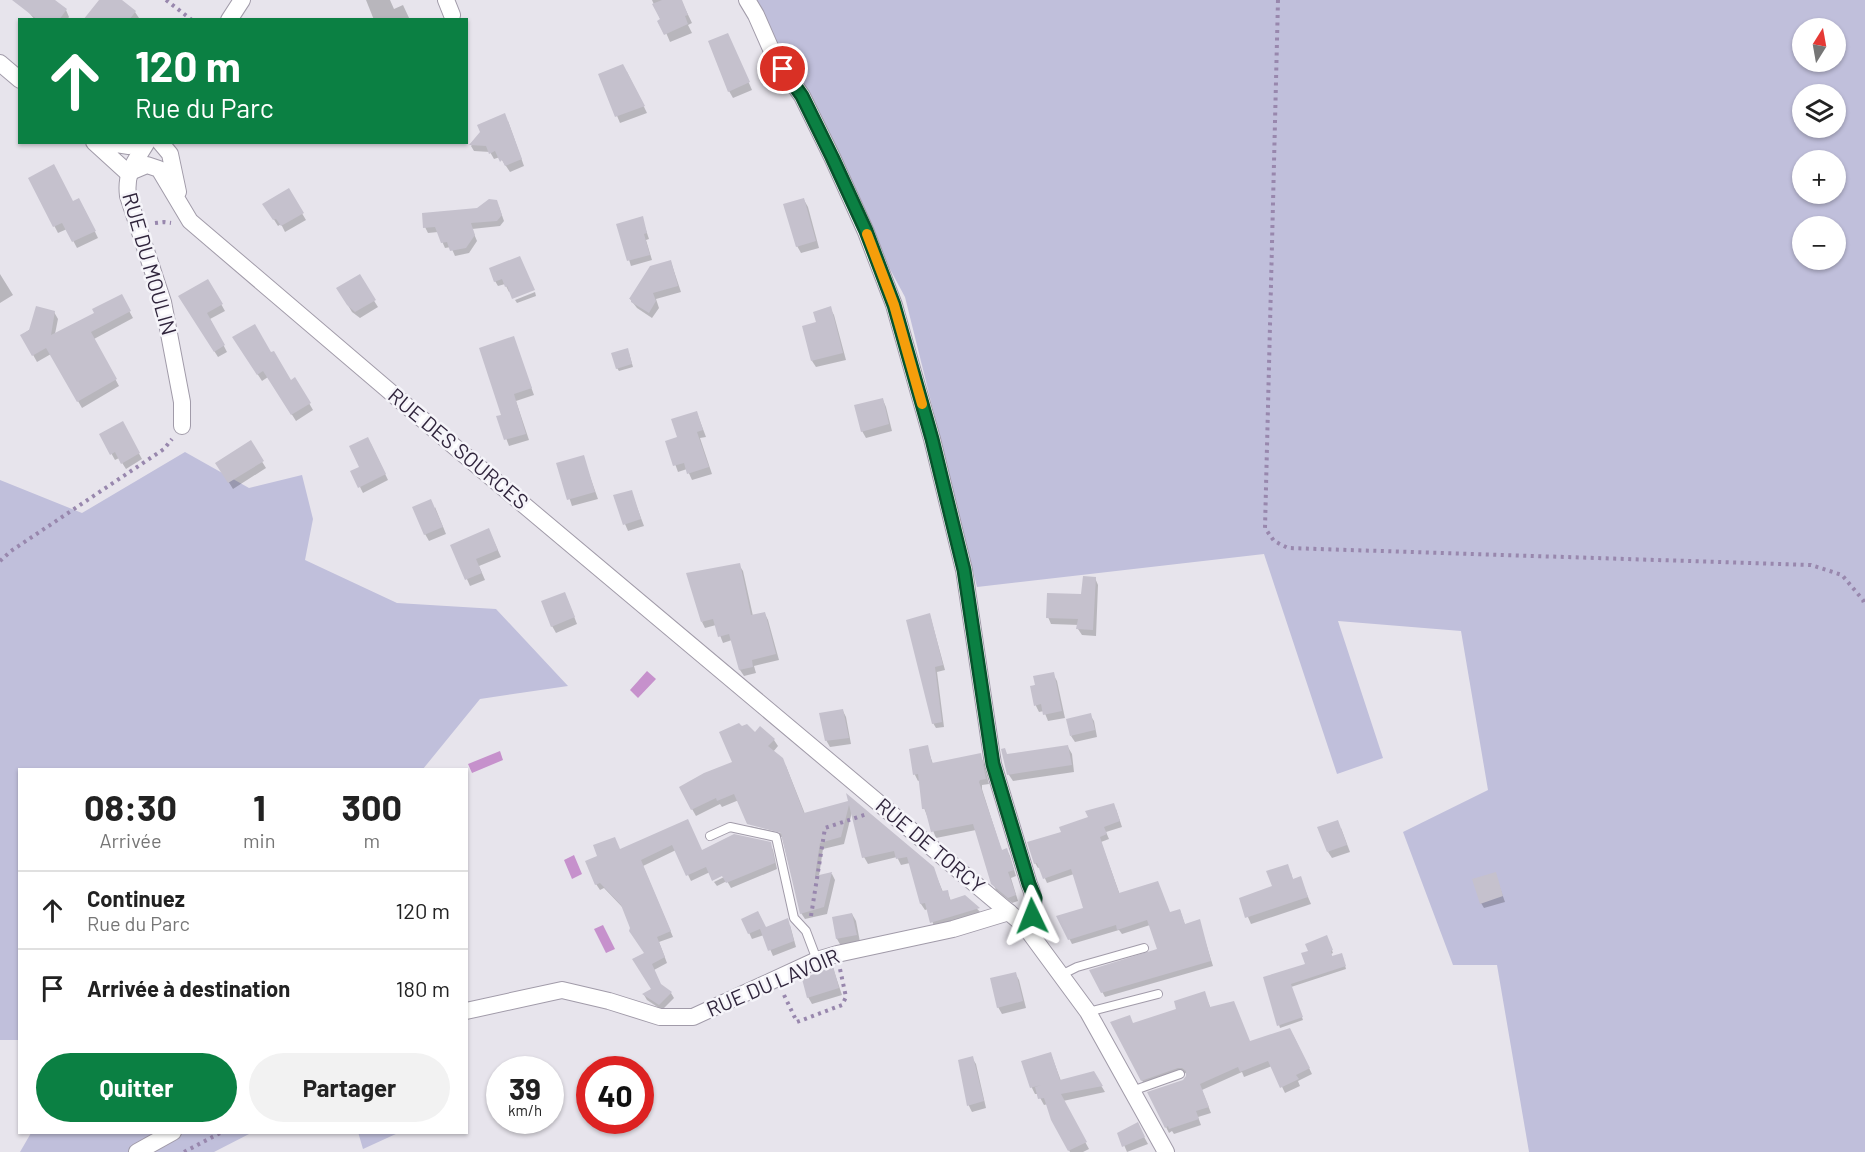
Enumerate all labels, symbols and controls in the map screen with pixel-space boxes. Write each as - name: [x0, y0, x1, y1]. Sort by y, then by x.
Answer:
- north arrow: [1792, 18, 1846, 72]
- map controls: [1792, 18, 1846, 270]
- text: 120 m: [135, 40, 241, 90]
- icon: ahead: [36, 42, 114, 120]
- pin: [757, 43, 808, 94]
- icon: arrive: [766, 52, 799, 85]
- button: layers: [1792, 84, 1846, 138]
- text: Rue du Parc: [135, 91, 274, 123]
- button: +: [1792, 150, 1846, 204]
- street label: RUE DU MOULIN: [118, 189, 183, 338]
- button: −: [1792, 216, 1846, 270]
- street label: RUE DES SOURCES: [384, 382, 534, 514]
- text: 08:30: [84, 785, 177, 828]
- text: 1: [253, 785, 266, 828]
- text: 300: [341, 785, 402, 828]
- street label: RUE DE TORCY: [871, 792, 991, 898]
- text: Arrivée: [99, 828, 162, 852]
- text: min: [243, 828, 275, 852]
- text: m: [363, 828, 380, 852]
- position arrow: [1000, 884, 1064, 948]
- text: Continuez: [87, 885, 185, 911]
- icon: ahead: [36, 894, 69, 927]
- text: 120 m: [395, 897, 450, 923]
- text: Rue du Parc: [87, 911, 190, 935]
- street label: RUE DU LAVOIR: [702, 942, 843, 1021]
- icon: arrive: [36, 972, 69, 1005]
- text: Arrivée à destination: [87, 975, 290, 1001]
- text: 180 m: [396, 975, 450, 1001]
- button: Quitter: [36, 1053, 237, 1122]
- button: Partager: [249, 1053, 450, 1122]
- speed limit sign: 40: [576, 1056, 654, 1134]
- text: 39: [509, 1070, 541, 1106]
- text: km/h: [508, 1101, 542, 1119]

